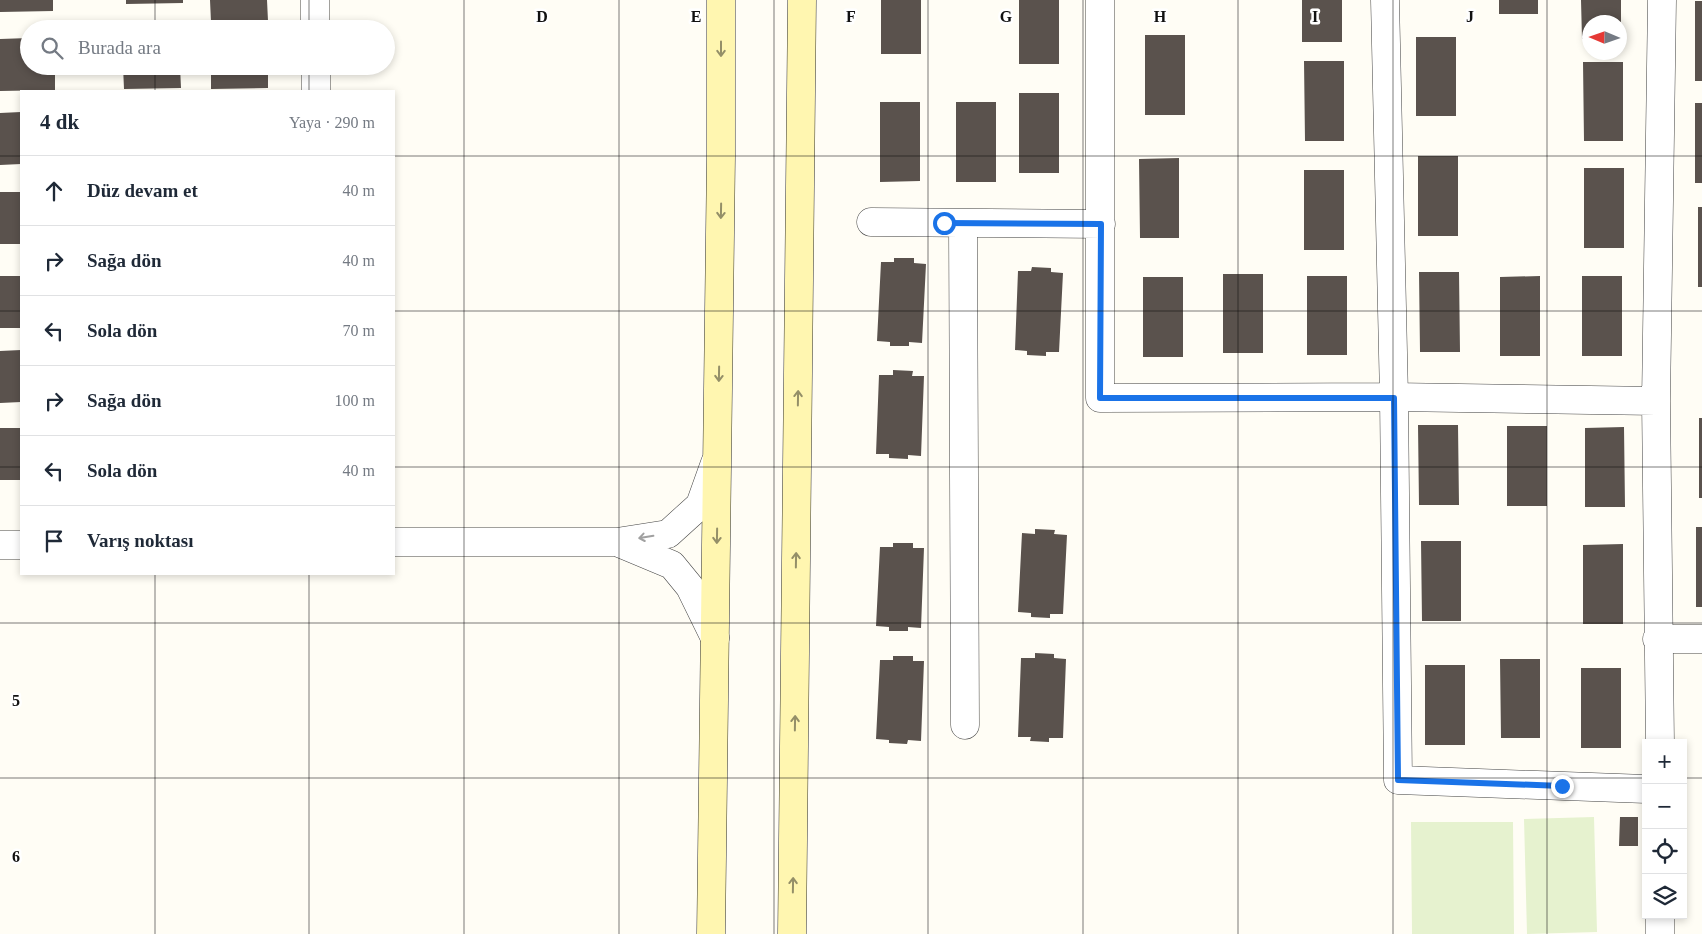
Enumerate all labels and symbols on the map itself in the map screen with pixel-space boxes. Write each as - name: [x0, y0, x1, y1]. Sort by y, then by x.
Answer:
- text: D: [536, 8, 548, 25]
- text: E: [691, 8, 701, 25]
- text: F: [846, 8, 856, 25]
- text: G: [1000, 8, 1013, 25]
- text: H: [1154, 8, 1167, 25]
- text: I: [1312, 8, 1318, 25]
- text: J: [1466, 8, 1474, 25]
- north arrow: [1582, 15, 1627, 60]
- one-way arrow: [716, 40, 726, 56]
- one-way arrow: [716, 202, 726, 219]
- route start: [933, 212, 956, 235]
- one-way arrow: [714, 365, 724, 381]
- one-way arrow: [793, 390, 803, 406]
- one-way arrow: [712, 528, 721, 544]
- one-way arrow: [639, 532, 655, 542]
- one-way arrow: [791, 553, 801, 569]
- text: 5: [12, 692, 20, 709]
- one-way arrow: [790, 715, 799, 731]
- route end: [1551, 775, 1574, 798]
- text: 6: [12, 848, 20, 865]
- one-way arrow: [788, 878, 798, 894]

